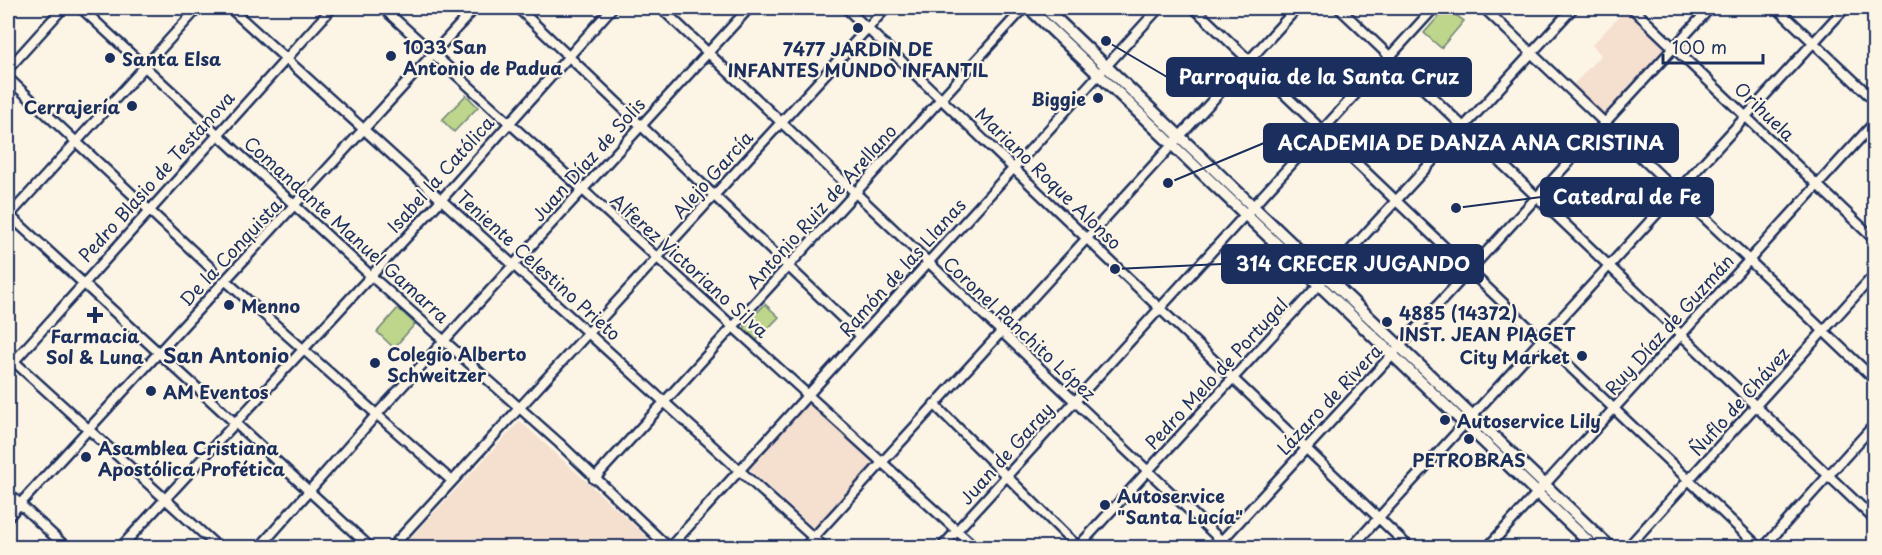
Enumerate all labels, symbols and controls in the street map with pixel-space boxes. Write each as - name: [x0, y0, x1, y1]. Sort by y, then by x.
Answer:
- marker: 7477 JARDIN DE INFANTES MUNDO INFANTIL: [851, 21, 865, 35]
- scale bar: [1663, 27, 1764, 65]
- place label: 1033 San Antonio de Padua: [403, 33, 563, 81]
- text: 100 m: [1672, 33, 1727, 60]
- place label: 7477 JARDIN DE INFANTES MUNDO INFANTIL: [728, 35, 989, 83]
- place label: Santa Elsa: [122, 45, 221, 72]
- marker: 1033 San Antonio de Padua: [384, 49, 398, 63]
- marker: Santa Elsa: [103, 51, 117, 65]
- callout: Parroquia de la Santa Cruz: [1167, 58, 1471, 96]
- text: Parroquia de la Santa Cruz: [1178, 61, 1460, 91]
- street label: Orihuela: [1728, 75, 1802, 147]
- street label: Pedro Blasio de Testanova: [72, 84, 240, 268]
- place label: Biggie: [1031, 85, 1086, 112]
- street label: Juan Díaz de Solis: [525, 91, 651, 227]
- marker: Biggie: [1091, 91, 1105, 105]
- place label: Cerrajería: [24, 93, 120, 120]
- marker: Cerrajería: [125, 99, 139, 113]
- street label: Mariano Roque Alonso: [970, 101, 1128, 255]
- street label: Isabel la Católica: [380, 109, 500, 238]
- street label: Antonio Ruiz de Arellano: [740, 118, 902, 294]
- street label: Alejo García: [665, 124, 759, 224]
- callout: ACADEMIA DE DANZA ANA CRISTINA: [1264, 124, 1678, 162]
- text: ACADEMIA DE DANZA ANA CRISTINA: [1277, 127, 1665, 157]
- street label: Comandante Manuel Gamarra: [238, 129, 456, 329]
- callout: Catedral de Fe: [1541, 178, 1713, 216]
- text: Catedral de Fe: [1553, 181, 1701, 211]
- street label: Teniente Celestino Prieto: [451, 184, 627, 346]
- street label: Alferez Victoriano Silva: [605, 186, 775, 344]
- street label: De la Conquista: [173, 192, 288, 312]
- street label: Ramón de las Llanas: [832, 192, 972, 342]
- callout: 314 CRECER JUGANDO: [1222, 245, 1483, 283]
- text: 314 CRECER JUGANDO: [1236, 248, 1470, 278]
- street label: Ruy Díaz de Guzmán: [1598, 248, 1740, 400]
- street label: Coronel Panchito López: [937, 250, 1103, 406]
- street label: Pedro Melo de Portugal: [1138, 291, 1294, 455]
- place label: Menno: [241, 292, 300, 319]
- marker: Menno: [222, 298, 236, 312]
- place label: 4885 (14372) INST. JEAN PIAGET: [1399, 299, 1576, 347]
- marker: Farmacia Sol & Luna: [88, 308, 102, 322]
- marker: 4885 (14372) INST. JEAN PIAGET: [1380, 315, 1394, 329]
- place label: Farmacia Sol & Luna: [46, 322, 144, 370]
- street label: Lázaro de Rivera: [1270, 337, 1388, 461]
- district label: San Antonio: [163, 340, 289, 370]
- place label: Colegio Alberto Schweitzer: [387, 340, 527, 388]
- street label: Ñuflo de Chávez: [1683, 340, 1796, 461]
- place label: City Market: [1459, 343, 1570, 370]
- marker: City Market: [1575, 349, 1589, 363]
- marker: Colegio Alberto Schweitzer: [368, 356, 382, 370]
- place label: AM Eventos: [163, 378, 269, 405]
- marker: AM Eventos: [144, 384, 158, 398]
- street label: Juan de Garay: [953, 396, 1059, 510]
- place label: Autoservice Lily: [1457, 407, 1601, 434]
- marker: Autoservice Lily: [1438, 413, 1452, 427]
- marker: PETROBRAS: [1462, 432, 1476, 446]
- place label: Asamblea Cristiana Apostólica Profética: [98, 434, 286, 482]
- place label: PETROBRAS: [1412, 446, 1526, 473]
- marker: Asamblea Cristiana Apostólica Profética: [79, 450, 93, 464]
- place label: Autoservice "Santa Lucía": [1117, 482, 1243, 530]
- marker: Autoservice "Santa Lucía": [1098, 498, 1112, 512]

